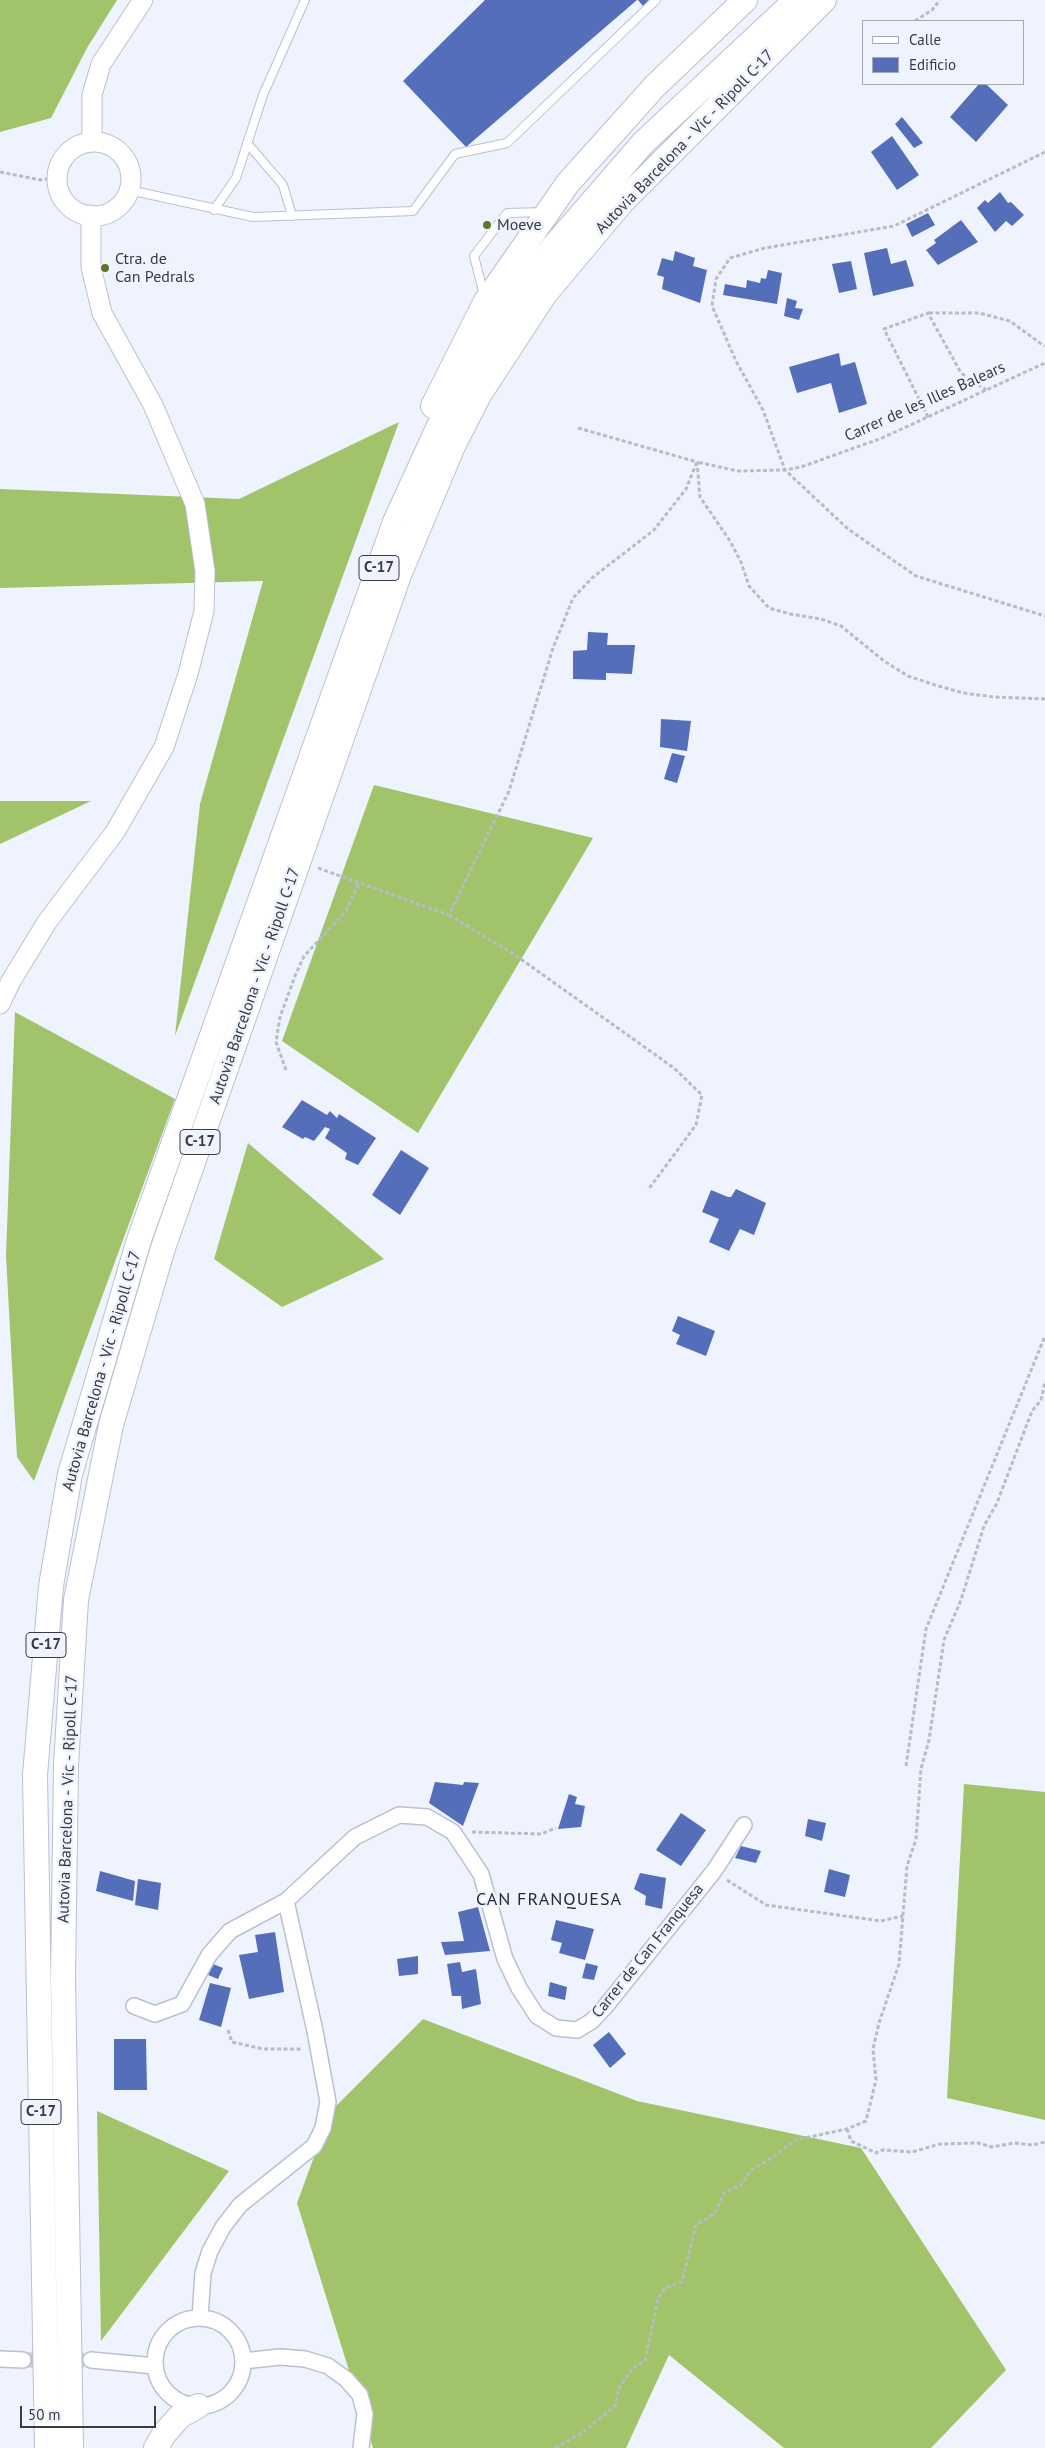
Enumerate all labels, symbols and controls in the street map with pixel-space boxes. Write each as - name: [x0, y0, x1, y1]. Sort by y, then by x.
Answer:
- legend: [862, 20, 1025, 85]
- text: Calle: [909, 30, 941, 49]
- street label: Autovia Barcelona - Vic - Ripoll C-17: [592, 46, 778, 238]
- text: Edificio: [909, 55, 956, 74]
- place label: Moeve: [497, 215, 542, 235]
- marker: Moeve: [481, 219, 493, 231]
- place label: Ctra. de Can Pedrals: [115, 249, 195, 287]
- marker: Ctra. de Can Pedrals: [99, 262, 111, 274]
- street label: Carrer de les Illes Balears: [842, 358, 1008, 446]
- road number: C-17: [359, 556, 399, 580]
- street label: Autovia Barcelona - Vic - Ripoll C-17: [205, 865, 305, 1107]
- road number: C-17: [180, 1130, 220, 1154]
- street label: Autovia Barcelona - Vic - Ripoll C-17: [59, 1249, 145, 1493]
- road number: C-17: [26, 1632, 66, 1658]
- street label: Autovia Barcelona - Vic - Ripoll C-17: [54, 1675, 82, 1923]
- street label: Carrer de Can Franquesa: [588, 1880, 708, 2022]
- district label: CAN FRANQUESA: [474, 1889, 624, 1911]
- road number: C-17: [21, 2100, 61, 2124]
- scale bar: [22, 2396, 159, 2428]
- text: 50 m: [28, 2405, 61, 2424]

